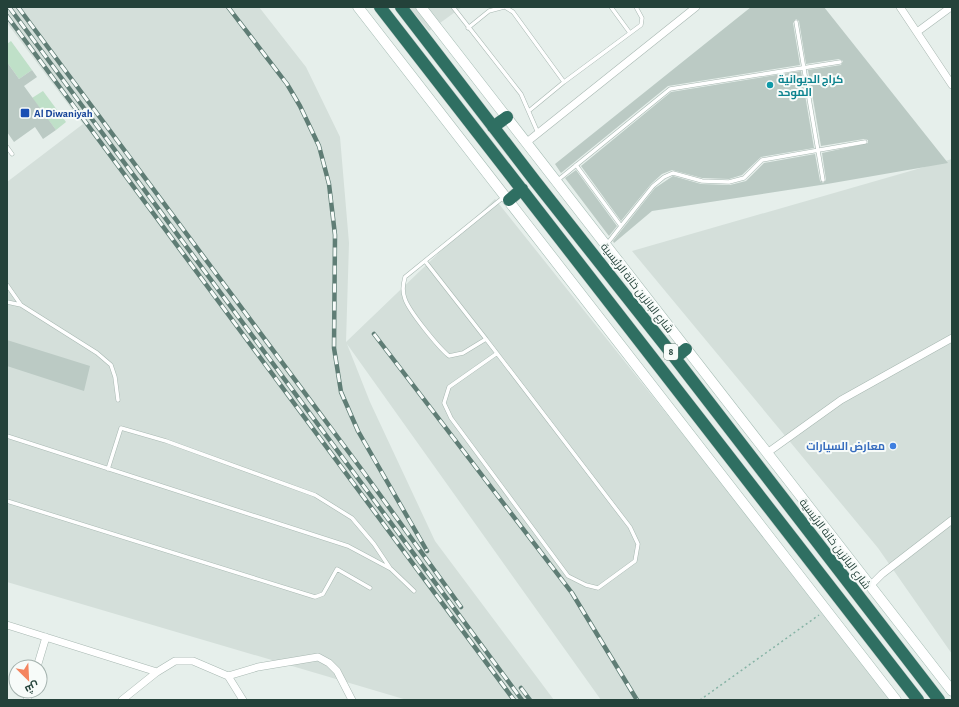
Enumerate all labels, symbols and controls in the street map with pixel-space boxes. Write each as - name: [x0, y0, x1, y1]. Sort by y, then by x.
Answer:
- place label: كراج الديوانية الموحد: [778, 74, 843, 100]
- marker: كراج الديوانية الموحد: [765, 80, 775, 90]
- marker: Al Diwaniyah: [19, 107, 31, 119]
- place label: Al Diwaniyah: [34, 108, 93, 119]
- street label: شارع البانزين خانة الرئيسية: [597, 241, 675, 336]
- road number: 8: [664, 344, 678, 360]
- place label: معارض السيارات: [806, 441, 885, 453]
- marker: معارض السيارات: [888, 441, 898, 451]
- street label: شارع البانزين خانة الرئيسية: [796, 497, 873, 592]
- north arrow: [8, 659, 48, 699]
- text: ش: [23, 679, 41, 696]

